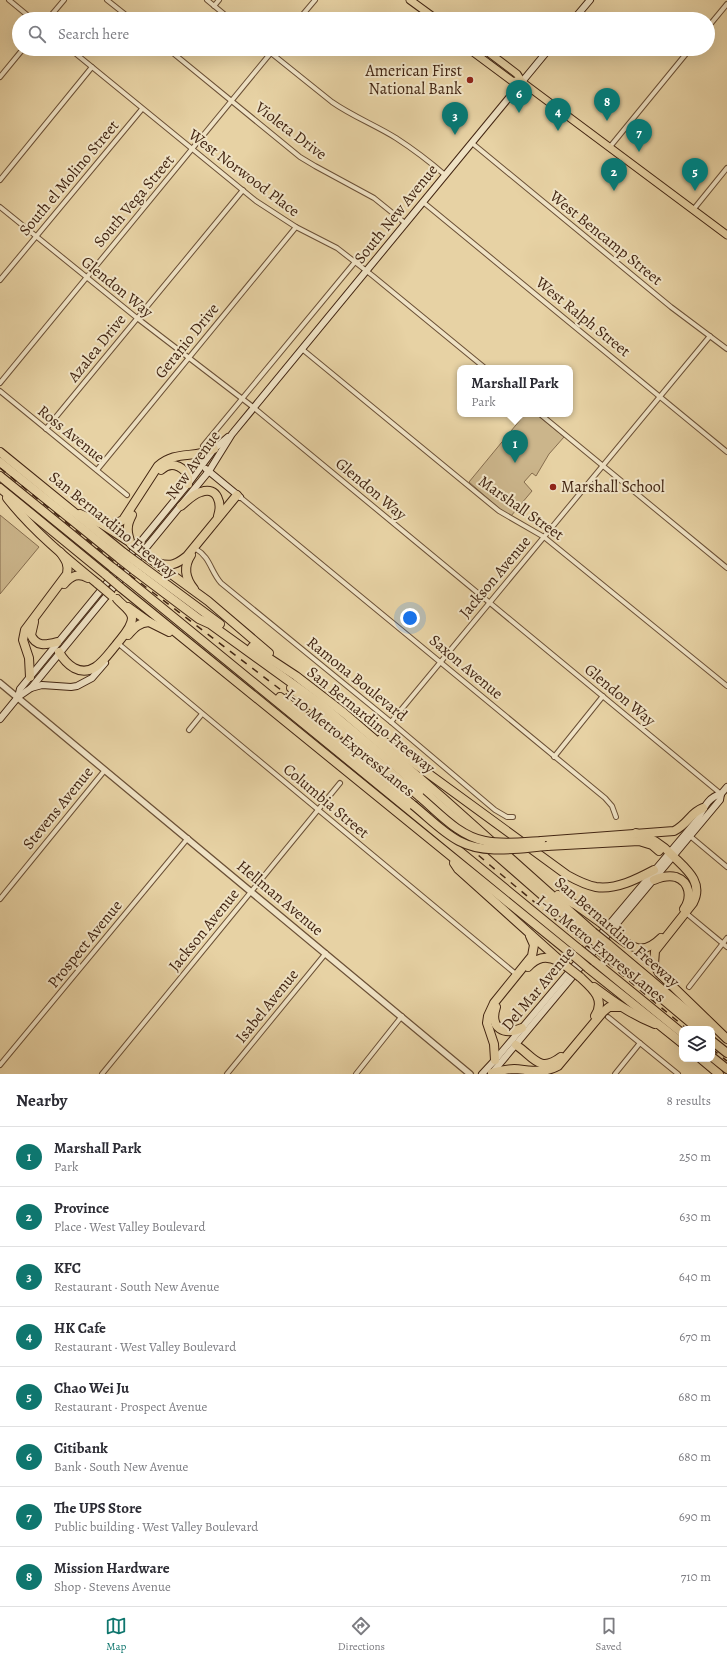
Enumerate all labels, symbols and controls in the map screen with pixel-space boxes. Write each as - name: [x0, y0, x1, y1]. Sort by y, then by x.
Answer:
- search box: [12, 12, 715, 56]
- icon: search: [26, 23, 48, 45]
- text: Search here: [58, 24, 129, 44]
- place label: American First National Bank: [365, 60, 462, 100]
- marker: American First National Bank: [465, 75, 475, 85]
- pin: 6: [506, 80, 532, 113]
- pin: 8: [594, 88, 620, 121]
- street label: Violeta Drive: [250, 96, 331, 165]
- pin: 4: [545, 98, 571, 131]
- pin: 3: [442, 102, 468, 135]
- street label: South el Molino Street: [14, 115, 124, 241]
- pin: 7: [626, 119, 652, 152]
- street label: West Norwood Place: [183, 123, 304, 222]
- street label: South Vega Street: [89, 150, 179, 252]
- pin: 2: [601, 158, 627, 191]
- pin: 5: [682, 158, 708, 191]
- street label: South New Avenue: [349, 160, 443, 268]
- street label: West Bencamp Street: [544, 185, 667, 290]
- street label: Glendon Way: [76, 251, 158, 323]
- street label: West Ralph Street: [530, 271, 635, 362]
- street label: Geranio Drive: [150, 299, 224, 383]
- street label: Azalea Drive: [62, 309, 131, 387]
- popup: [457, 365, 573, 417]
- text: Marshall Park: [471, 373, 559, 393]
- text: Park: [471, 393, 496, 410]
- street label: Ross Avenue: [33, 400, 109, 468]
- street label: New Avenue: [160, 426, 226, 504]
- pin: 1: [502, 430, 528, 463]
- street label: Glendon Way: [331, 453, 412, 526]
- street label: San Bernardino Freeway: [44, 466, 182, 584]
- street label: Marshall Street: [474, 470, 568, 546]
- place label: Marshall School: [561, 476, 665, 498]
- marker: Marshall School: [548, 482, 558, 492]
- street label: Jackson Avenue: [454, 531, 536, 623]
- your location: [400, 608, 420, 628]
- street label: Saxon Avenue: [424, 630, 508, 704]
- street label: Ramona Boulevard: [302, 632, 412, 727]
- street label: Glendon Way: [580, 659, 661, 732]
- street label: San Bernardino Freeway: [302, 661, 440, 779]
- street label: I-10 Metro ExpressLanes: [281, 684, 419, 802]
- street label: Columbia Street: [278, 758, 374, 844]
- street label: Stevens Avenue: [18, 762, 98, 854]
- street label: Hellman Avenue: [232, 855, 328, 941]
- street label: San Bernardino Freeway: [550, 872, 685, 993]
- street label: Jackson Avenue: [164, 884, 244, 976]
- street label: I-10 Metro ExpressLanes: [532, 890, 670, 1008]
- street label: Prospect Avenue: [43, 895, 127, 993]
- street label: Del Mar Avenue: [496, 942, 580, 1036]
- street label: Isabel Avenue: [230, 964, 304, 1048]
- map controls: [679, 1026, 715, 1062]
- button: layers: [679, 1026, 715, 1062]
- text: Nearby: [16, 1089, 67, 1112]
- text: 8 results: [667, 1092, 711, 1109]
- text: Marshall Park: [54, 1138, 141, 1158]
- text: 1: [27, 1148, 31, 1165]
- text: 250 m: [679, 1148, 711, 1165]
- text: Park: [54, 1158, 78, 1175]
- text: Province: [54, 1198, 109, 1218]
- text: 2: [26, 1208, 32, 1225]
- text: 630 m: [679, 1208, 711, 1225]
- text: Place · West Valley Boulevard: [54, 1218, 205, 1235]
- text: KFC: [54, 1258, 81, 1278]
- text: 3: [26, 1268, 32, 1285]
- text: 640 m: [679, 1268, 711, 1285]
- text: Restaurant · South New Avenue: [54, 1278, 219, 1295]
- text: HK Cafe: [54, 1318, 106, 1338]
- text: 4: [26, 1328, 32, 1345]
- text: 670 m: [679, 1328, 711, 1345]
- text: Restaurant · West Valley Boulevard: [54, 1338, 236, 1355]
- text: Chao Wei Ju: [54, 1378, 129, 1398]
- text: 5: [26, 1388, 32, 1405]
- text: 680 m: [678, 1388, 711, 1405]
- text: Restaurant · Prospect Avenue: [54, 1398, 207, 1415]
- text: Citibank: [54, 1438, 108, 1458]
- text: 6: [26, 1448, 32, 1465]
- text: 680 m: [678, 1448, 711, 1465]
- text: Bank · South New Avenue: [54, 1458, 188, 1475]
- text: The UPS Store: [54, 1498, 142, 1518]
- text: 7: [26, 1508, 32, 1525]
- text: 690 m: [679, 1508, 711, 1525]
- text: Public building · West Valley Boulevard: [54, 1518, 258, 1535]
- text: Mission Hardware: [54, 1558, 170, 1578]
- text: 8: [26, 1568, 32, 1585]
- text: 710 m: [681, 1568, 711, 1585]
- text: Shop · Stevens Avenue: [54, 1578, 171, 1595]
- tab: Map: [105, 1615, 127, 1654]
- tab: Directions: [338, 1615, 385, 1654]
- tab: Saved: [596, 1615, 622, 1654]

